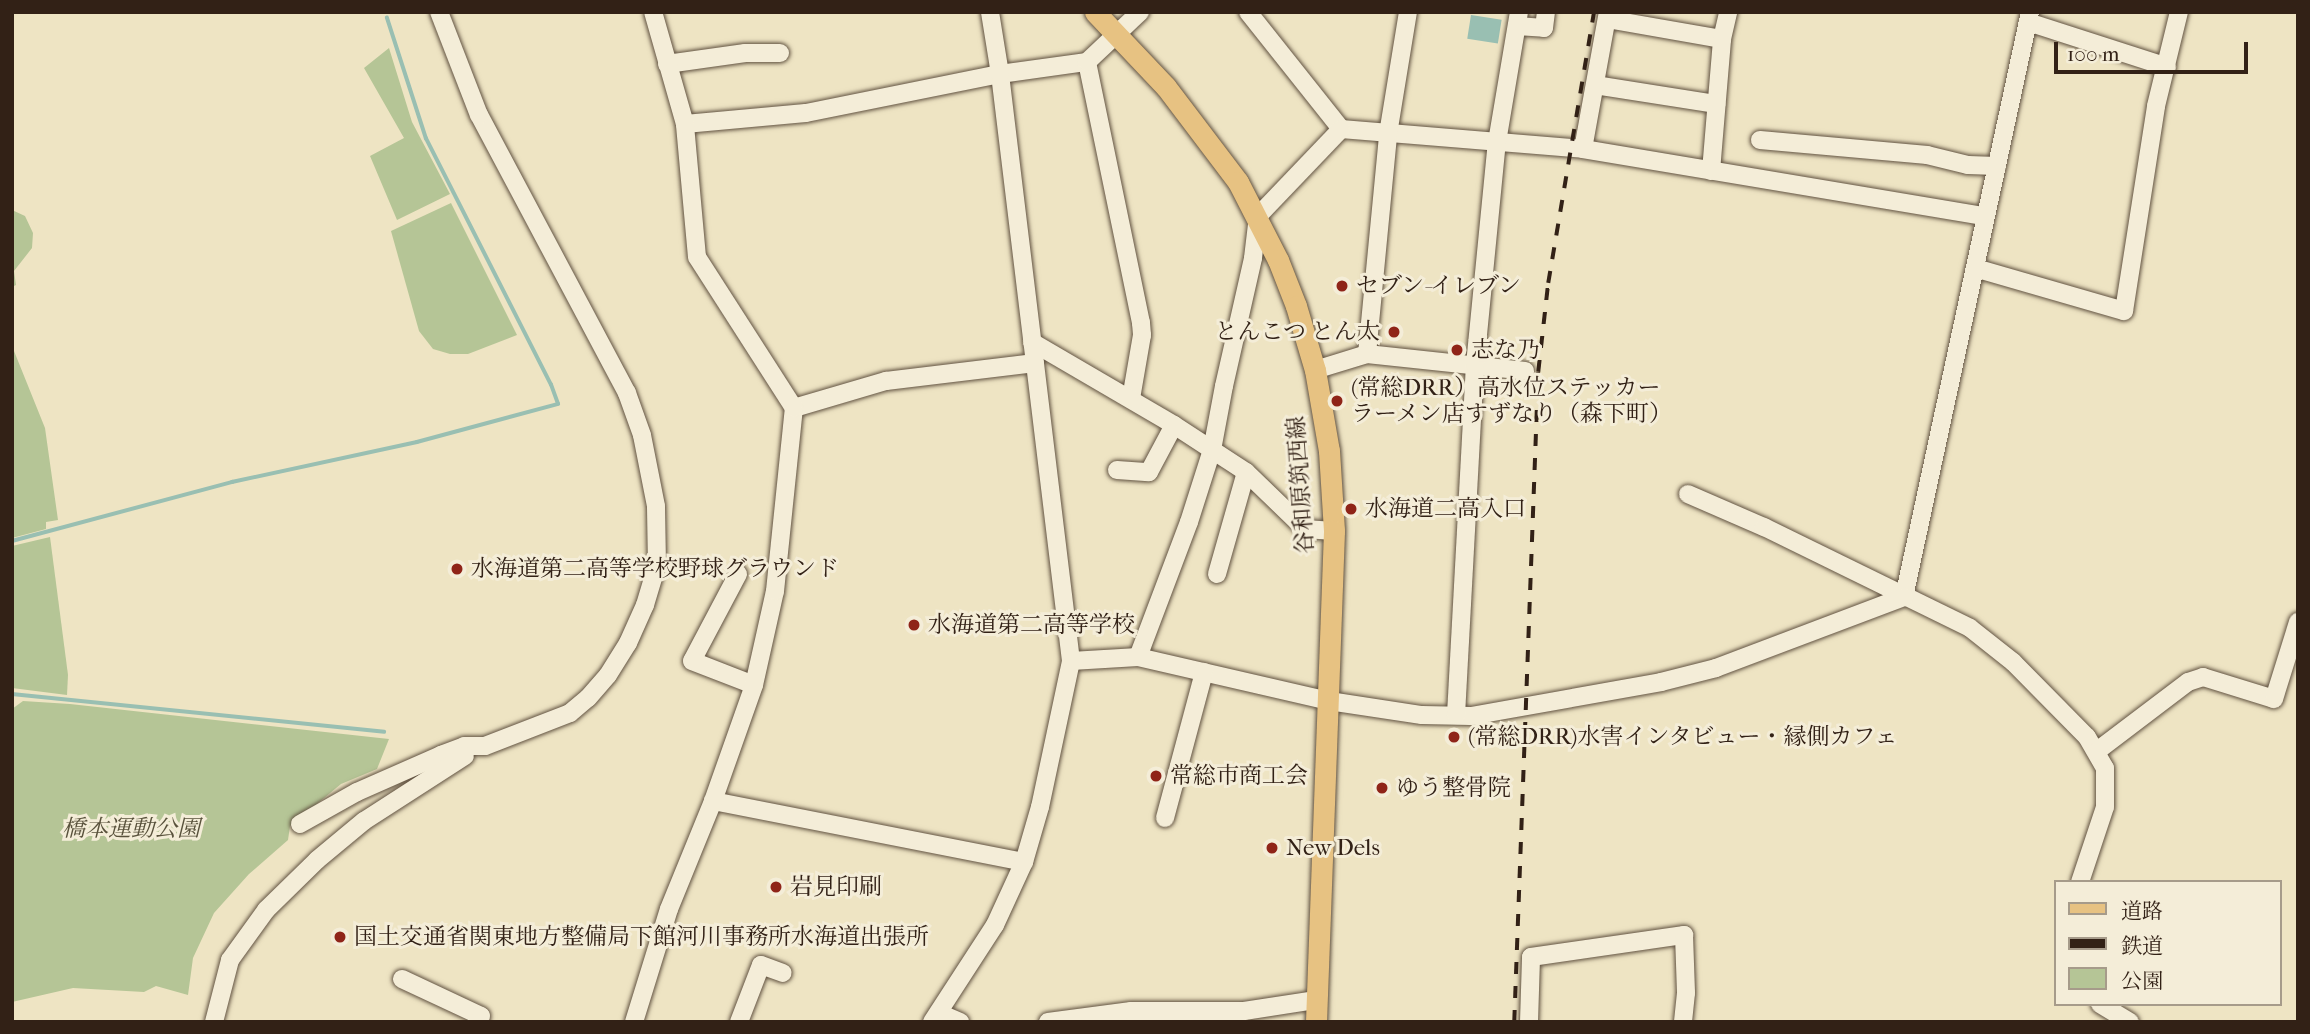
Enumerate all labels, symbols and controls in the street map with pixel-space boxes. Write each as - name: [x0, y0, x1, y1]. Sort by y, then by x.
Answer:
- scale bar: [2058, 28, 2252, 72]
- text: 100 m: [2067, 42, 2120, 66]
- place label: セブン-イレブン: [1356, 272, 1523, 300]
- marker: セブン-イレブン: [1334, 278, 1350, 294]
- place label: とんこつ とん太: [1214, 318, 1380, 346]
- marker: とんこつ とん太: [1386, 324, 1402, 340]
- place label: 志な乃: [1471, 336, 1540, 364]
- marker: 志な乃: [1449, 342, 1465, 358]
- place label: (常総DRR）高水位ステッカー ラーメン店すずなり（森下町）: [1351, 374, 1673, 428]
- marker: (常総DRR）高水位ステッカー ラーメン店すずなり（森下町）: [1329, 393, 1345, 409]
- street label: 谷和原筑西線: [1282, 415, 1320, 555]
- place label: 水海道二高入口: [1365, 495, 1526, 523]
- marker: 水海道二高入口: [1343, 501, 1359, 517]
- place label: 水海道第二高等学校野球グラウンド: [471, 555, 839, 583]
- marker: 水海道第二高等学校野球グラウンド: [449, 561, 465, 577]
- place label: 水海道第二高等学校: [928, 611, 1135, 639]
- marker: 水海道第二高等学校: [906, 617, 922, 633]
- place label: (常総DRR)水害インタビュー・縁側カフェ: [1468, 723, 1899, 751]
- marker: (常総DRR)水害インタビュー・縁側カフェ: [1446, 729, 1462, 745]
- place label: 常総市商工会: [1170, 762, 1308, 790]
- marker: 常総市商工会: [1148, 768, 1164, 784]
- place label: ゆう整骨院: [1396, 774, 1511, 802]
- marker: ゆう整骨院: [1374, 780, 1390, 796]
- park label: 橋本運動公園: [62, 815, 200, 843]
- place label: New Dels: [1286, 834, 1380, 862]
- marker: New Dels: [1264, 840, 1280, 856]
- place label: 岩見印刷: [790, 873, 882, 901]
- marker: 岩見印刷: [768, 879, 784, 895]
- legend: [2054, 880, 2282, 1006]
- text: 道路: [2121, 899, 2163, 923]
- place label: 国土交通省関東地方整備局下館河川事務所水海道出張所: [354, 923, 929, 951]
- marker: 国土交通省関東地方整備局下館河川事務所水海道出張所: [332, 929, 348, 945]
- text: 鉄道: [2121, 934, 2163, 958]
- text: 公園: [2121, 969, 2163, 993]

